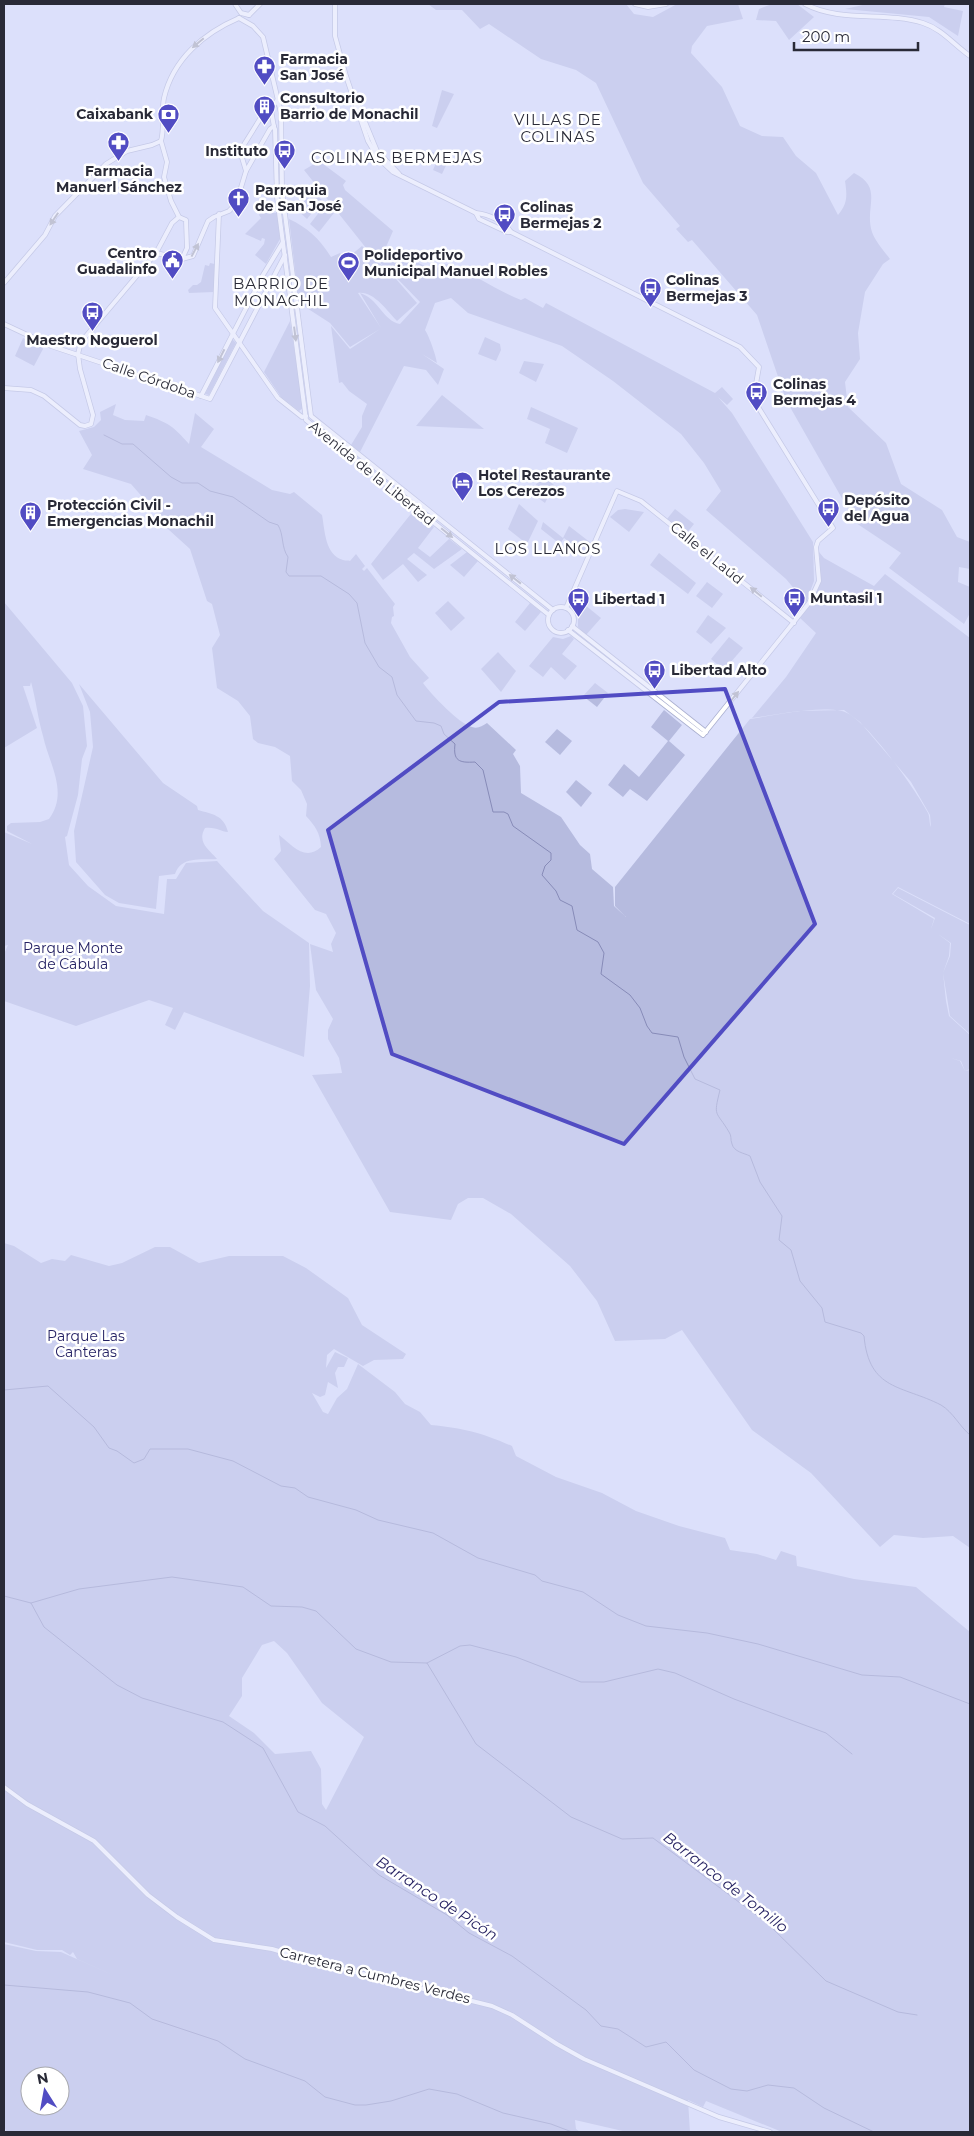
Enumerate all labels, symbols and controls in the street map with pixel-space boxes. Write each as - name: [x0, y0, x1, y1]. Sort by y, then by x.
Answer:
- scale bar: [794, 20, 918, 52]
- text: 200 m: [802, 27, 850, 46]
- one-way arrow: [191, 38, 204, 49]
- place label: Farmacia San José: [280, 50, 348, 84]
- pharmacy icon: Farmacia San José: [252, 55, 276, 86]
- place label: Consultorio Barrio de Monachil: [280, 89, 418, 123]
- building icon: Consultorio Barrio de Monachil: [252, 94, 276, 125]
- bank icon: Caixabank: [157, 102, 181, 133]
- place label: Caixabank: [76, 105, 154, 123]
- district label: VILLAS DE COLINAS: [514, 110, 602, 146]
- pharmacy icon: Farmacia Manuerl Sánchez: [107, 131, 131, 162]
- bus stop icon: Instituto: [272, 139, 296, 170]
- place label: Instituto: [205, 142, 268, 160]
- district label: COLINAS BERMEJAS: [311, 148, 483, 167]
- place label: Farmacia Manuerl Sánchez: [56, 162, 182, 196]
- place label: Parroquia de San José: [255, 181, 342, 215]
- church icon: Parroquia de San José: [227, 186, 251, 217]
- place label: Colinas Bermejas 2: [520, 198, 602, 232]
- bus stop icon: Colinas Bermejas 2: [492, 203, 516, 234]
- one-way arrow: [49, 212, 59, 225]
- one-way arrow: [191, 242, 199, 257]
- place label: Centro Guadalinfo: [77, 244, 157, 278]
- place label: Polideportivo Municipal Manuel Robles: [364, 246, 548, 280]
- public building icon: Centro Guadalinfo: [161, 249, 185, 280]
- sports icon: Polideportivo Municipal Manuel Robles: [336, 251, 360, 282]
- place label: Colinas Bermejas 3: [666, 271, 748, 305]
- district label: BARRIO DE MONACHIL: [233, 274, 329, 310]
- bus stop icon: Colinas Bermejas 3: [638, 276, 662, 307]
- bus stop icon: Maestro Noguerol: [80, 300, 104, 331]
- one-way arrow: [291, 326, 299, 342]
- place label: Maestro Noguerol: [26, 331, 158, 349]
- one-way arrow: [217, 349, 225, 363]
- street label: Calle Córdoba: [100, 354, 198, 402]
- place label: Colinas Bermejas 4: [773, 375, 856, 409]
- bus stop icon: Colinas Bermejas 4: [745, 380, 769, 411]
- street label: Avenida de la Libertad: [306, 417, 438, 529]
- place label: Hotel Restaurante Los Cerezos: [478, 466, 611, 500]
- hotel icon: Hotel Restaurante Los Cerezos: [450, 471, 474, 502]
- place label: Depósito del Agua: [844, 491, 910, 525]
- place label: Protección Civil - Emergencias Monachil: [47, 496, 214, 530]
- bus stop icon: Depósito del Agua: [816, 496, 840, 527]
- building icon: Protección Civil - Emergencias Monachil: [19, 501, 43, 532]
- street label: Calle el Laúd: [667, 518, 747, 588]
- one-way arrow: [440, 528, 453, 539]
- district label: LOS LLANOS: [495, 539, 601, 558]
- one-way arrow: [509, 574, 522, 585]
- bus stop icon: Muntasil 1: [782, 586, 806, 617]
- bus stop icon: Libertad 1: [566, 587, 590, 618]
- one-way arrow: [750, 587, 763, 598]
- place label: Muntasil 1: [810, 589, 882, 607]
- place label: Libertad 1: [594, 590, 665, 608]
- bus stop icon: Libertad Alto: [643, 658, 667, 689]
- place label: Libertad Alto: [671, 661, 767, 679]
- one-way arrow: [728, 691, 739, 704]
- park label: Parque Monte de Cábula: [23, 939, 123, 973]
- park label: Parque Las Canteras: [47, 1327, 125, 1361]
- water label: Barranco de Tomillo: [660, 1827, 792, 1937]
- water label: Barranco de Picón: [373, 1852, 501, 1944]
- street label: Carretera a Cumbres Verdes: [278, 1943, 472, 2007]
- north arrow: [20, 2066, 70, 2116]
- text: N: [35, 2068, 50, 2088]

